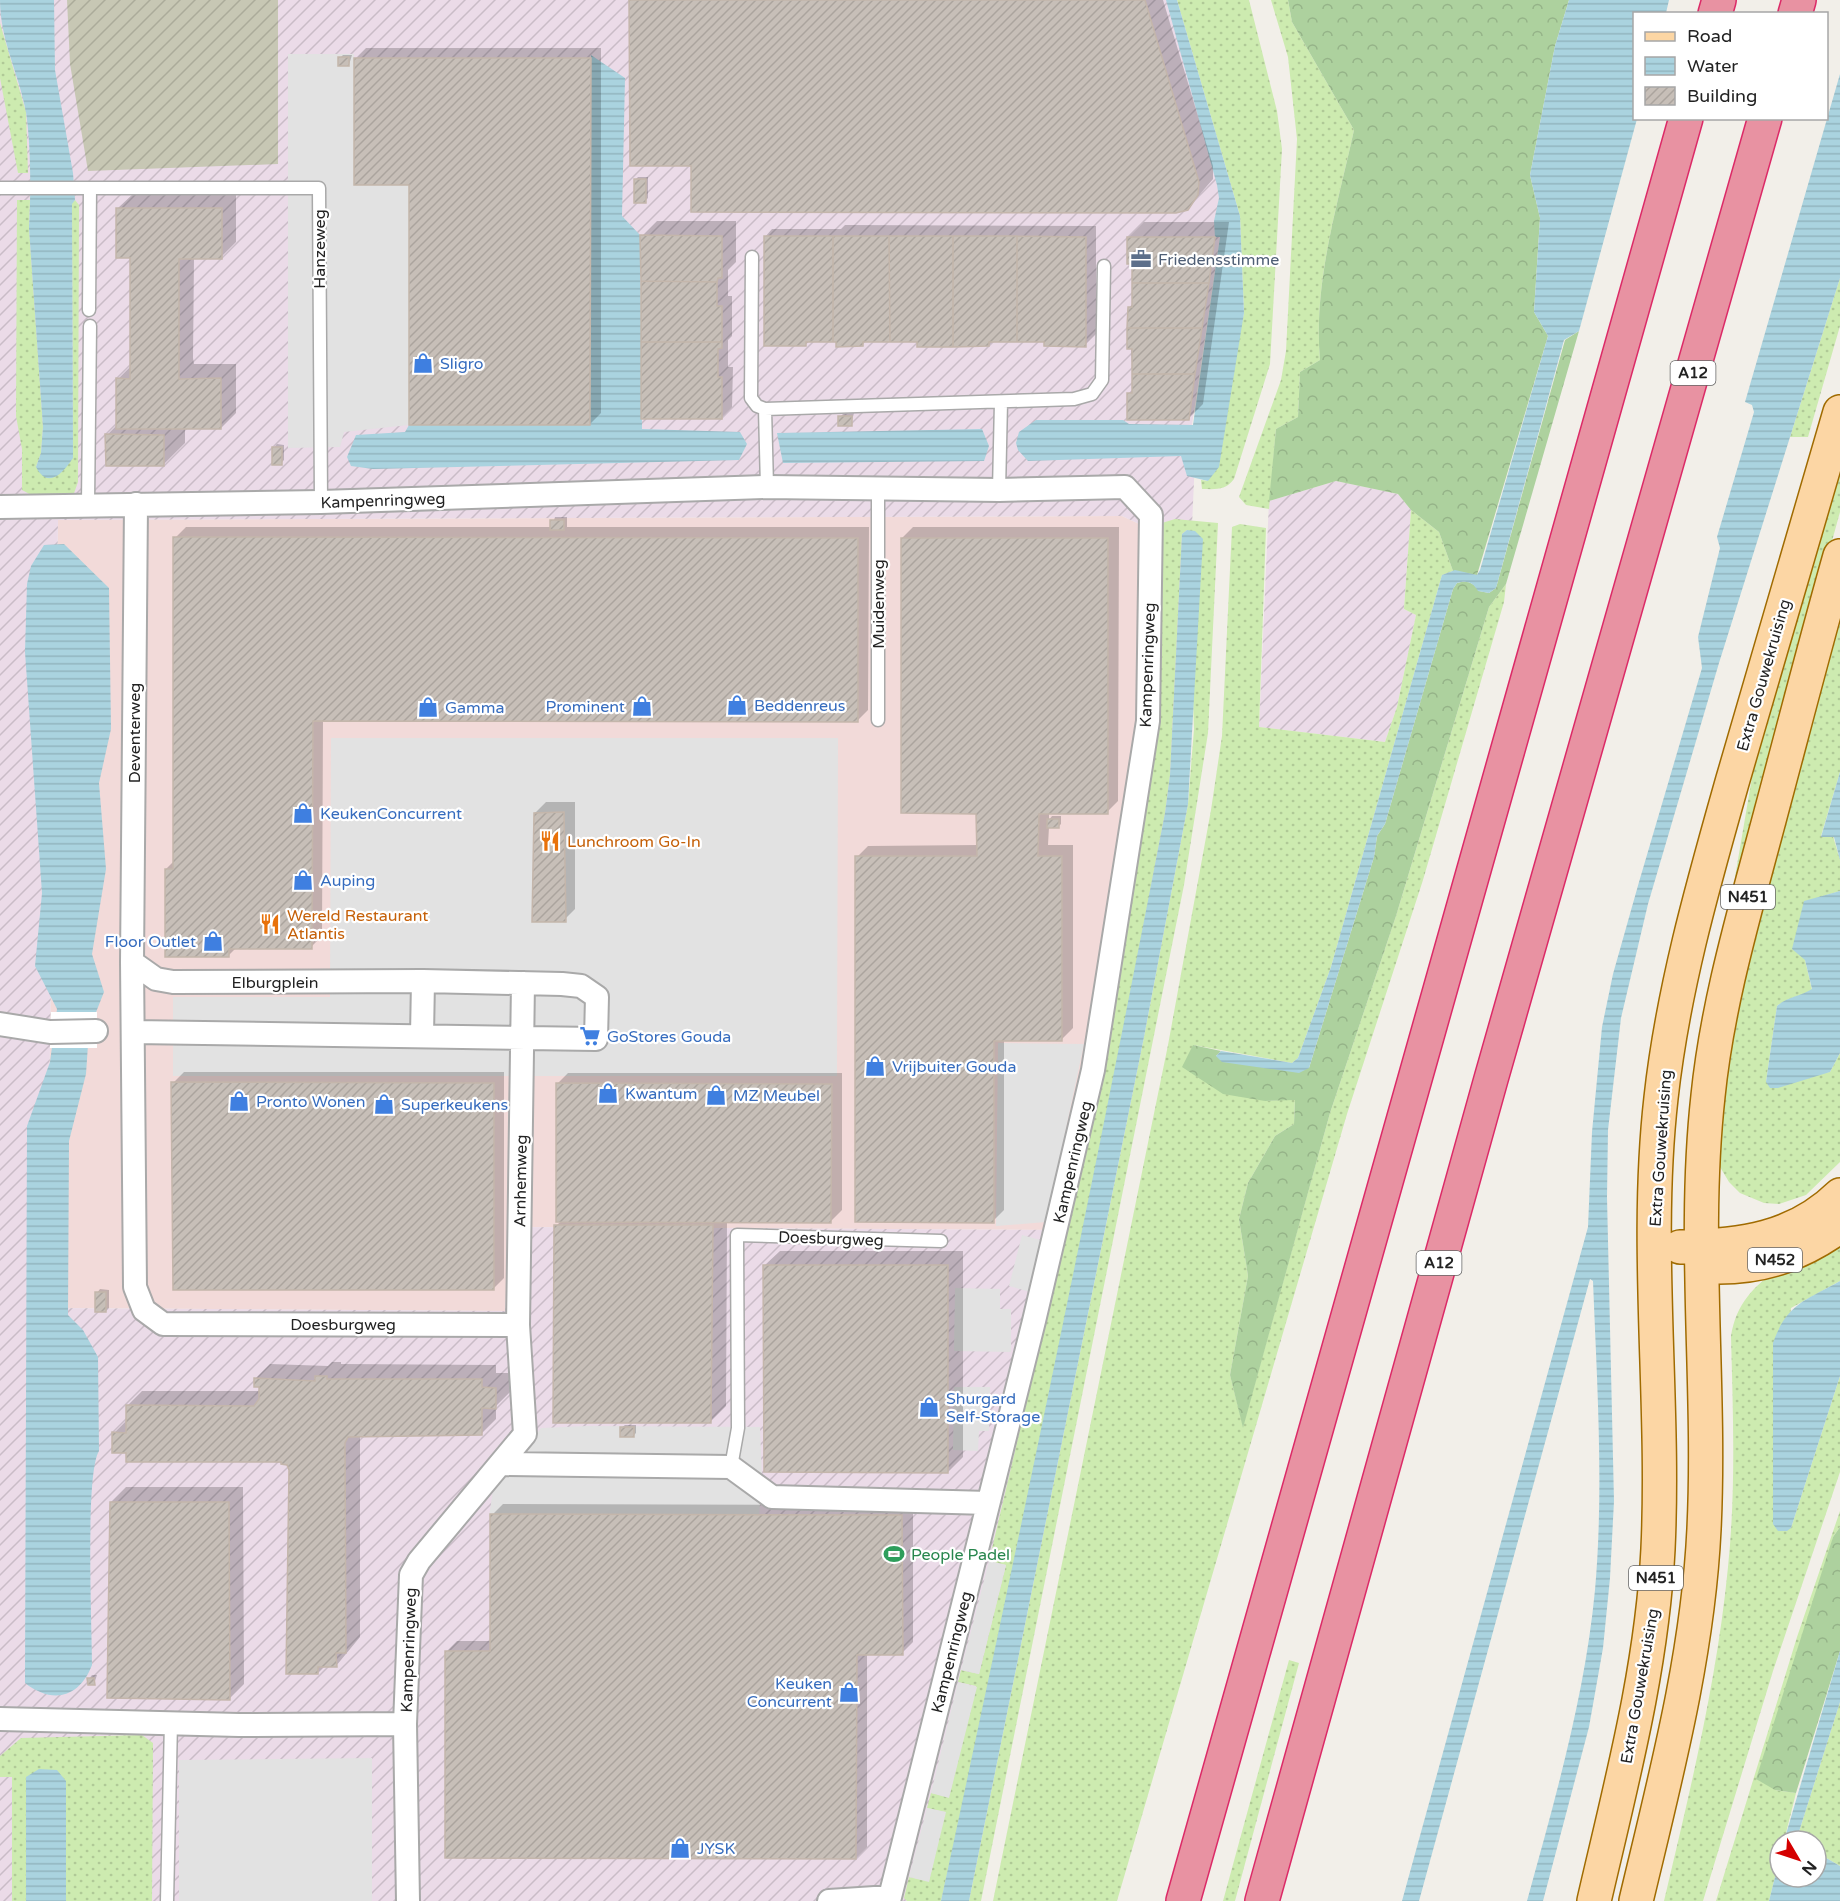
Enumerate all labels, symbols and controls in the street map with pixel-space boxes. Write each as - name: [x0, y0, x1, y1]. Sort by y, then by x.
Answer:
- legend: [1633, 12, 1828, 120]
- text: Road: [1687, 25, 1732, 47]
- text: Water: [1687, 55, 1738, 77]
- text: Building: [1687, 85, 1757, 107]
- street label: Hanzeweg: [310, 209, 330, 289]
- office icon: Friedensstimme: [1129, 247, 1153, 271]
- place label: Friedensstimme: [1158, 250, 1279, 270]
- shop icon: Sligro: [411, 351, 435, 375]
- place label: Sligro: [440, 354, 483, 374]
- road number: A12: [1670, 361, 1716, 385]
- street label: Kampenringweg: [320, 489, 446, 513]
- street label: Muidenweg: [869, 559, 889, 649]
- street label: Extra Gouwekruising: [1733, 597, 1795, 754]
- street label: Kampenringweg: [1136, 602, 1160, 728]
- street label: Deventerweg: [125, 683, 145, 783]
- shop icon: Beddenreus: [725, 693, 749, 717]
- shop icon: Prominent: [630, 694, 654, 718]
- shop icon: Gamma: [416, 695, 440, 719]
- place label: Beddenreus: [754, 696, 845, 716]
- place label: Prominent: [546, 697, 625, 717]
- place label: Gamma: [445, 698, 504, 718]
- shop icon: KeukenConcurrent: [291, 801, 315, 825]
- place label: KeukenConcurrent: [320, 804, 462, 824]
- restaurant icon: Lunchroom Go-In: [538, 829, 562, 853]
- place label: Lunchroom Go-In: [567, 832, 701, 852]
- shop icon: Auping: [291, 868, 315, 892]
- place label: Auping: [320, 871, 375, 891]
- road number: N451: [1721, 885, 1775, 909]
- place label: Wereld Restaurant Atlantis: [287, 906, 428, 944]
- restaurant icon: Wereld Restaurant Atlantis: [258, 912, 282, 936]
- shop icon: Floor Outlet: [201, 929, 225, 953]
- place label: Floor Outlet: [105, 932, 196, 952]
- street label: Elburgplein: [232, 973, 318, 993]
- supermarket icon: GoStores Gouda: [578, 1024, 602, 1048]
- place label: GoStores Gouda: [607, 1027, 731, 1047]
- shop icon: Vrijbuiter Gouda: [863, 1054, 887, 1078]
- place label: Vrijbuiter Gouda: [892, 1057, 1016, 1077]
- street label: Extra Gouwekruising: [1646, 1069, 1676, 1227]
- shop icon: Kwantum: [596, 1081, 620, 1105]
- shop icon: MZ Meubel: [704, 1083, 728, 1107]
- place label: Kwantum: [625, 1084, 697, 1104]
- place label: MZ Meubel: [733, 1086, 820, 1106]
- shop icon: Pronto Wonen: [227, 1089, 251, 1113]
- place label: Pronto Wonen: [256, 1092, 365, 1112]
- shop icon: Superkeukens: [372, 1092, 396, 1116]
- place label: Superkeukens: [401, 1095, 508, 1115]
- street label: Kampenringweg: [1049, 1099, 1097, 1225]
- street label: Arnhemweg: [510, 1134, 532, 1228]
- street label: Doesburgweg: [778, 1227, 884, 1251]
- road number: N452: [1748, 1248, 1802, 1272]
- road number: A12: [1416, 1251, 1462, 1275]
- street label: Doesburgweg: [290, 1315, 396, 1335]
- place label: Shurgard Self-Storage: [946, 1389, 1040, 1427]
- shop icon: Shurgard Self-Storage: [917, 1395, 941, 1419]
- sports icon: People Padel: [882, 1542, 906, 1566]
- place label: People Padel: [911, 1545, 1010, 1565]
- road number: N451: [1629, 1566, 1683, 1590]
- street label: Kampenringweg: [397, 1587, 421, 1713]
- street label: Kampenringweg: [927, 1589, 977, 1715]
- street label: Extra Gouwekruising: [1616, 1607, 1664, 1765]
- place label: Keuken Concurrent: [747, 1674, 832, 1712]
- shop icon: Keuken Concurrent: [837, 1680, 861, 1704]
- north arrow: [1768, 1829, 1828, 1889]
- shop icon: JYSK: [668, 1836, 692, 1860]
- place label: JYSK: [697, 1839, 735, 1859]
- text: N: [1797, 1857, 1821, 1879]

